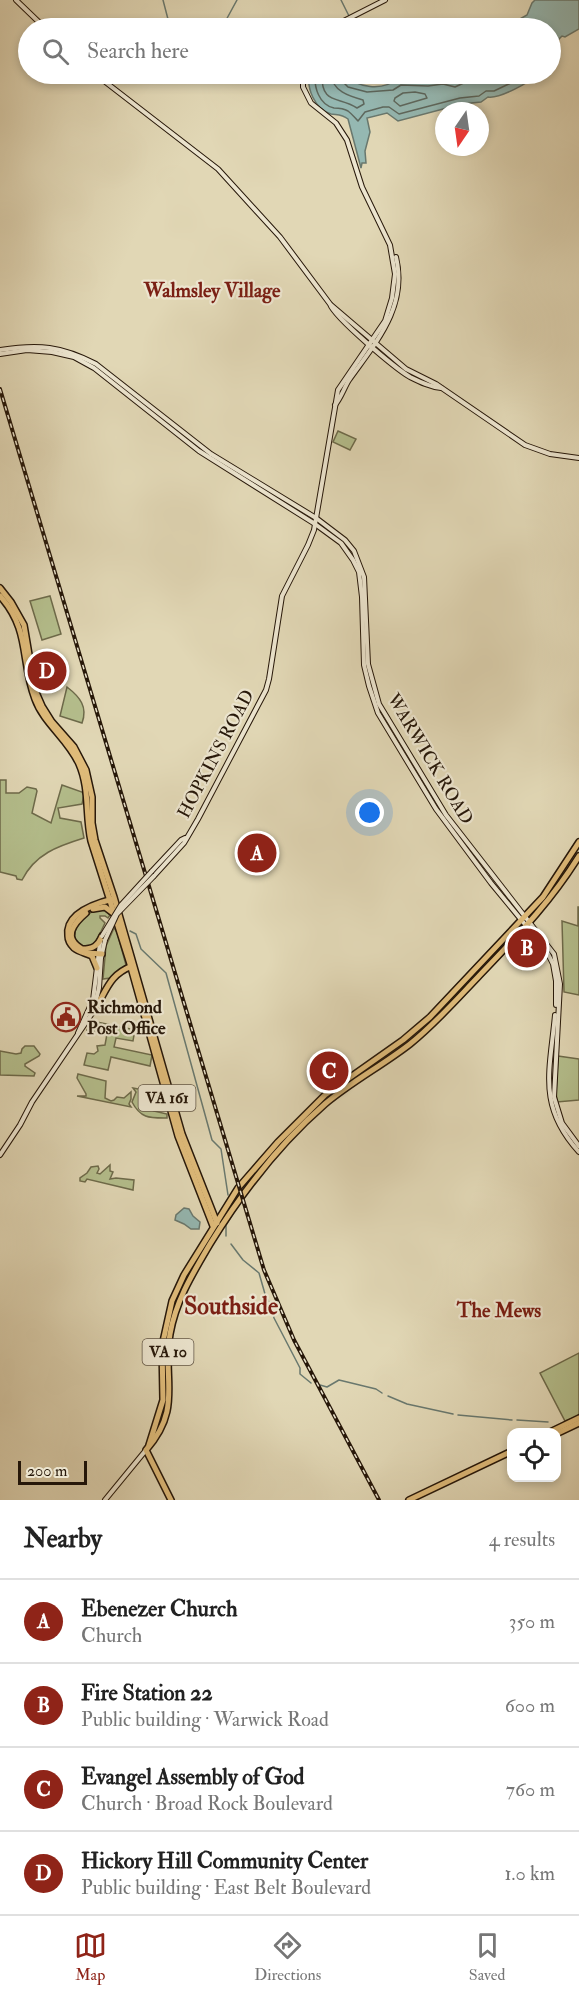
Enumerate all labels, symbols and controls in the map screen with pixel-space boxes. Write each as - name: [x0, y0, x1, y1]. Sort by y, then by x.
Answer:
- search box: [18, 18, 561, 84]
- icon: search: [39, 35, 72, 68]
- text: Search here: [87, 37, 189, 65]
- north arrow: [435, 102, 489, 156]
- district label: Walmsley Village: [143, 278, 281, 304]
- pin: D: [28, 648, 66, 694]
- street label: HOPKINS ROAD: [172, 686, 260, 822]
- street label: WARWICK ROAD: [381, 688, 478, 829]
- your location: [355, 798, 384, 827]
- pin: A: [238, 830, 276, 876]
- pin: B: [508, 926, 546, 970]
- place label: Richmond Post Office: [87, 996, 166, 1040]
- public building icon: Richmond Post Office: [50, 1001, 82, 1033]
- pin: C: [310, 1048, 348, 1094]
- road number: VA 161: [138, 1085, 195, 1111]
- district label: Southside: [184, 1291, 278, 1322]
- district label: The Mews: [456, 1298, 541, 1323]
- road number: VA 10: [142, 1339, 194, 1365]
- map controls: [507, 1428, 561, 1482]
- button: locate: [507, 1428, 561, 1482]
- scale bar: [18, 1458, 87, 1486]
- text: 200 m: [27, 1461, 67, 1481]
- text: Nearby: [24, 1523, 102, 1555]
- text: 4 results: [489, 1527, 555, 1552]
- text: Ebenezer Church: [81, 1595, 237, 1623]
- text: A: [37, 1609, 50, 1634]
- text: 350 m: [509, 1609, 555, 1634]
- text: Church: [81, 1623, 142, 1648]
- text: Fire Station 22: [81, 1679, 213, 1707]
- text: B: [37, 1693, 50, 1718]
- text: 600 m: [505, 1693, 555, 1718]
- text: Public building · Warwick Road: [81, 1707, 329, 1732]
- text: Evangel Assembly of God: [81, 1763, 304, 1791]
- text: C: [36, 1777, 51, 1802]
- text: 760 m: [506, 1777, 555, 1802]
- text: Church · Broad Rock Boulevard: [81, 1791, 333, 1816]
- text: Hickory Hill Community Center: [81, 1847, 368, 1875]
- text: D: [35, 1861, 52, 1886]
- text: 1.0 km: [504, 1861, 555, 1886]
- text: Public building · East Belt Boulevard: [81, 1875, 371, 1900]
- tab: Map: [74, 1929, 107, 1985]
- tab: Directions: [254, 1929, 321, 1985]
- tab: Saved: [469, 1929, 505, 1985]

